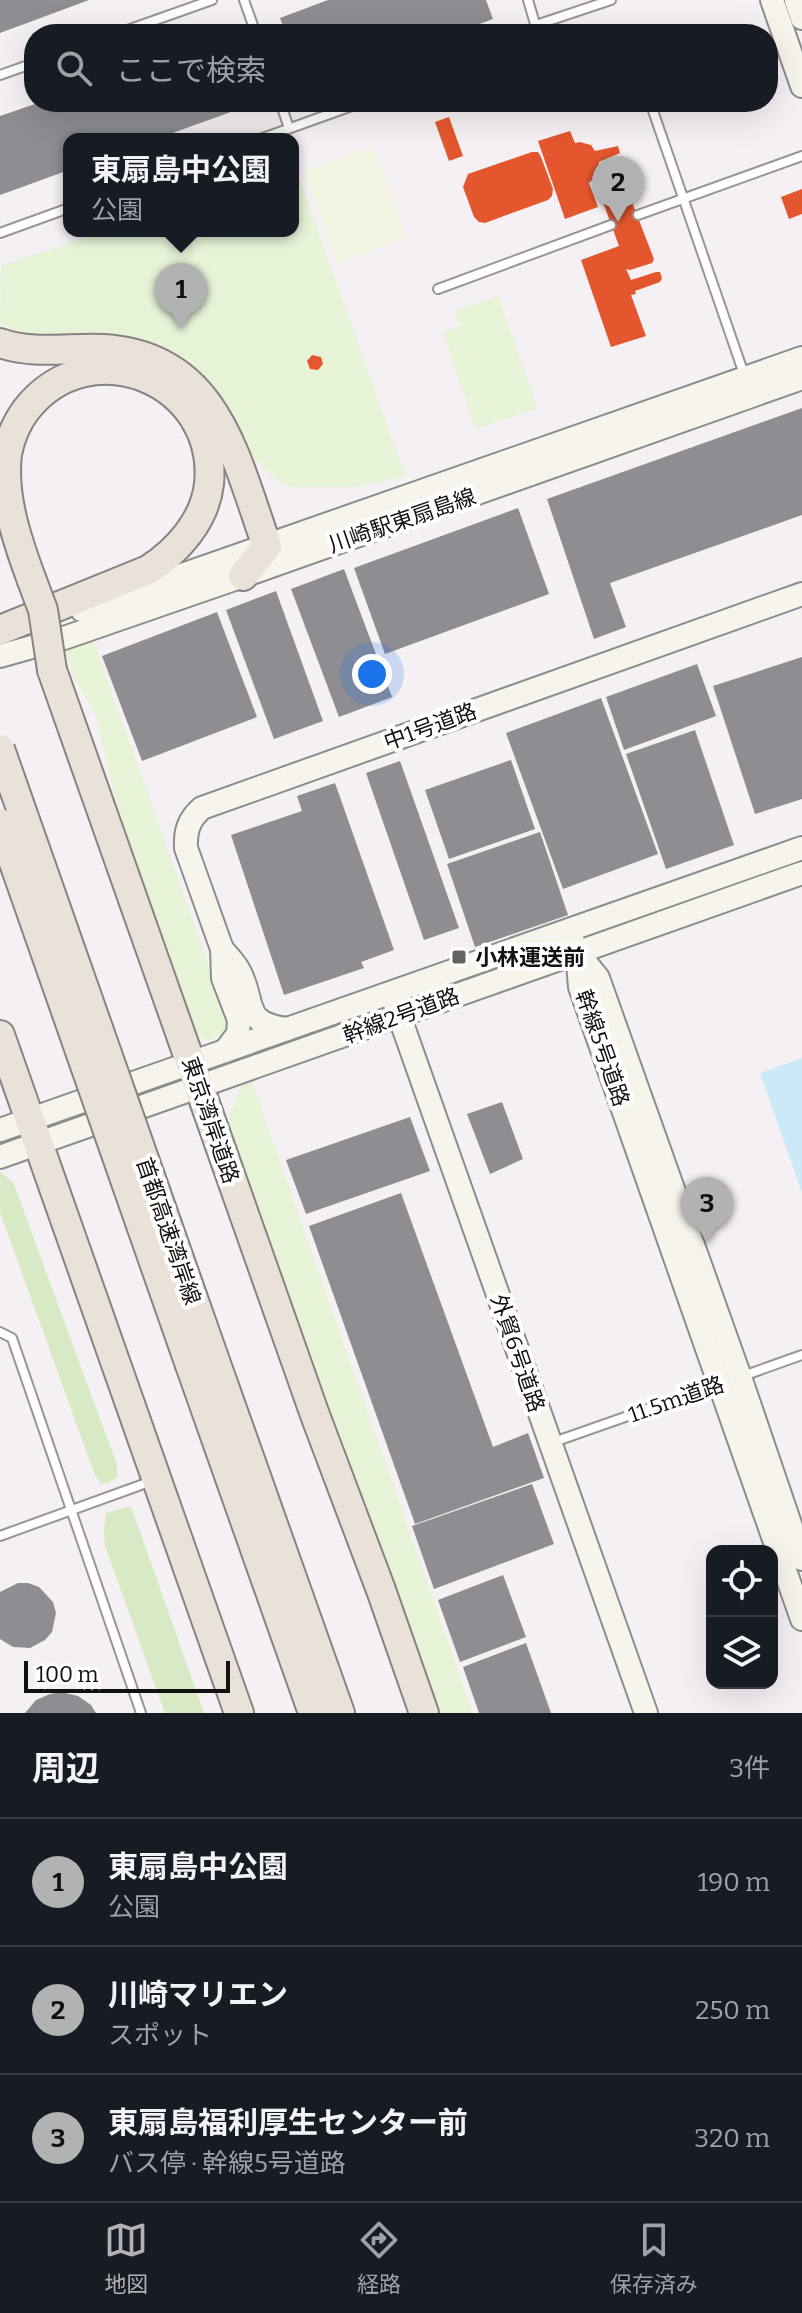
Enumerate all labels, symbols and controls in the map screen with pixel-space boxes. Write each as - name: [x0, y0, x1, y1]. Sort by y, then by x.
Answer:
- search box: [24, 24, 778, 112]
- icon: search: [52, 46, 96, 90]
- text: ここで検索: [116, 53, 266, 89]
- popup: [63, 133, 299, 237]
- text: 東扇島中公園: [91, 152, 271, 188]
- pin: 2: [592, 156, 644, 222]
- text: 公園: [91, 195, 143, 226]
- pin: 1: [155, 263, 207, 329]
- street label: 川崎駅東扇島線: [325, 483, 479, 558]
- your location: [352, 654, 392, 694]
- street label: 中1号道路: [380, 697, 480, 756]
- place label: 小林運送前: [475, 944, 585, 971]
- marker: 小林運送前: [450, 948, 468, 966]
- street label: 幹線2号道路: [339, 982, 463, 1049]
- street label: 幹線5号道路: [570, 986, 635, 1110]
- street label: 東京湾岸道路: [176, 1053, 245, 1187]
- street label: 首都高速湾岸線: [131, 1154, 206, 1308]
- pin: 3: [681, 1177, 733, 1243]
- street label: 外貿6号道路: [485, 1291, 550, 1416]
- street label: 11.5m道路: [625, 1371, 728, 1428]
- map controls: [706, 1545, 778, 1689]
- button: locate: [706, 1545, 778, 1617]
- button: layers: [706, 1617, 778, 1689]
- scale bar: [24, 1657, 230, 1693]
- text: 100 m: [36, 1661, 99, 1688]
- text: 周辺: [32, 1748, 100, 1789]
- text: 3件: [729, 1753, 770, 1784]
- text: 東扇島中公園: [108, 1849, 288, 1885]
- text: 1: [52, 1867, 64, 1898]
- text: 190 m: [698, 1867, 770, 1898]
- text: 公園: [108, 1892, 160, 1923]
- text: 川崎マリエン: [108, 1977, 288, 2013]
- text: 2: [51, 1995, 65, 2026]
- text: 250 m: [695, 1995, 770, 2026]
- text: スポット: [108, 2020, 212, 2051]
- text: 東扇島福利厚生センター前: [108, 2105, 468, 2141]
- text: 3: [51, 2123, 65, 2154]
- text: 320 m: [694, 2123, 770, 2154]
- text: バス停 · 幹線5号道路: [108, 2148, 346, 2179]
- tab: 地図: [104, 2218, 148, 2298]
- tab: 経路: [357, 2218, 401, 2298]
- tab: 保存済み: [610, 2218, 698, 2298]

